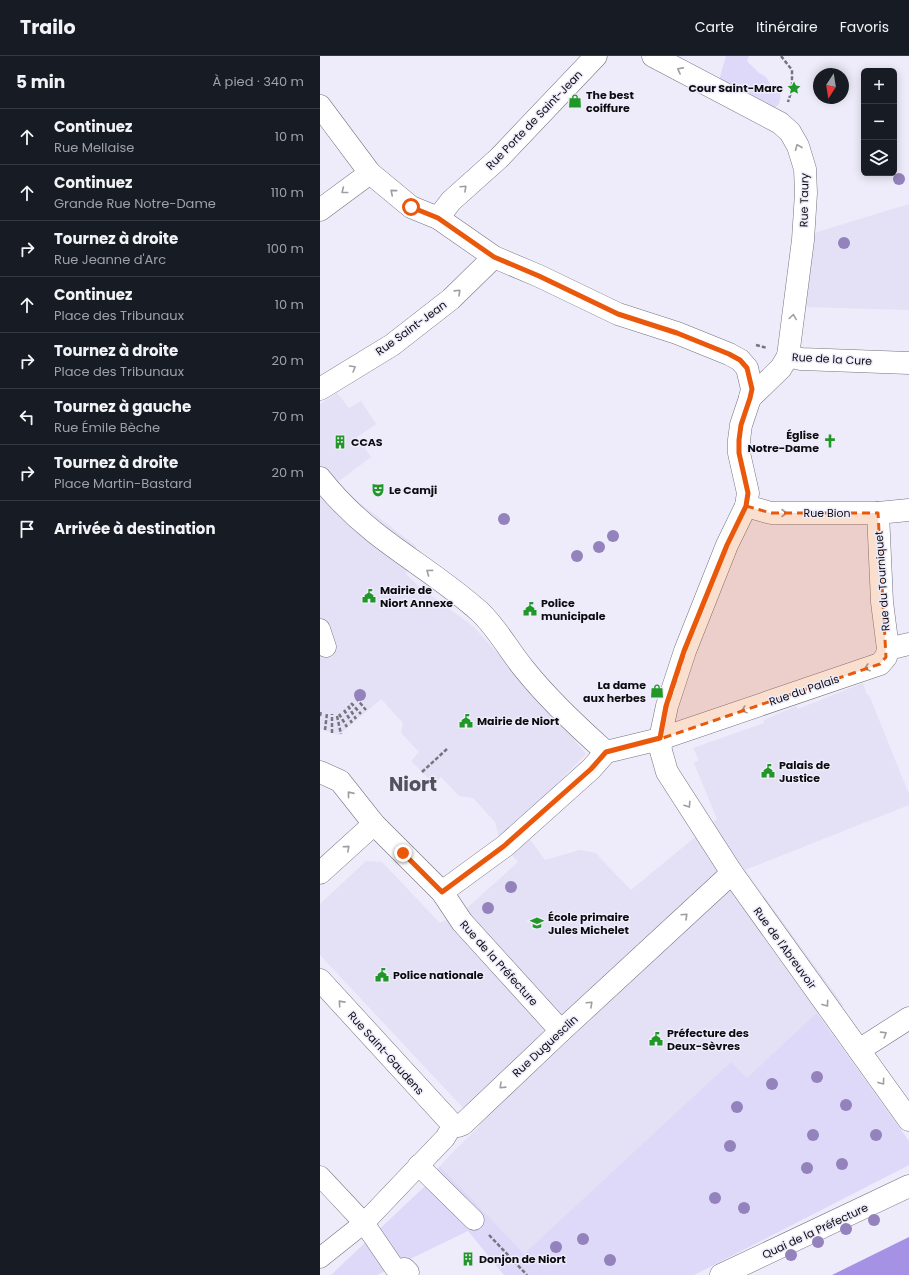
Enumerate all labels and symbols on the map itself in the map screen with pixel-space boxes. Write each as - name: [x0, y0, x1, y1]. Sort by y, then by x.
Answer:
- street label: Rue Porte de Saint-Jean: [482, 67, 586, 173]
- one-way arrow: [676, 68, 684, 75]
- north arrow: [813, 68, 849, 104]
- place label: Cour Saint-Marc: [688, 80, 783, 96]
- place icon: Cour Saint-Marc: [786, 80, 802, 96]
- place label: The best coiffure: [586, 87, 634, 116]
- shop icon: The best coiffure: [567, 93, 583, 109]
- one-way arrow: [794, 144, 802, 151]
- street label: Rue Taury: [796, 172, 812, 227]
- one-way arrow: [342, 186, 349, 193]
- one-way arrow: [459, 186, 467, 193]
- one-way arrow: [390, 189, 397, 196]
- route start: [402, 198, 420, 216]
- one-way arrow: [453, 289, 461, 297]
- street label: Rue Saint-Jean: [372, 297, 450, 359]
- one-way arrow: [788, 314, 797, 320]
- street label: Rue de la Cure: [792, 349, 873, 369]
- one-way arrow: [349, 365, 356, 373]
- place label: Église Notre-Dame: [748, 427, 819, 456]
- church icon: Église Notre-Dame: [822, 433, 838, 449]
- building icon: CCAS: [332, 434, 348, 450]
- place label: CCAS: [351, 434, 383, 450]
- theatre icon: Le Camji: [370, 482, 386, 498]
- place label: Le Camji: [389, 482, 437, 498]
- street label: Rue Bion: [803, 505, 851, 521]
- one-way arrow: [781, 509, 787, 517]
- street label: Rue du Tourniquet: [871, 531, 893, 631]
- one-way arrow: [426, 570, 433, 577]
- place label: Mairie de Niort Annexe: [380, 582, 453, 611]
- public building icon: Mairie de Niort Annexe: [361, 588, 377, 604]
- place label: Police municipale: [541, 595, 606, 624]
- public building icon: Police municipale: [522, 601, 538, 617]
- one-way arrow: [864, 663, 871, 672]
- street label: Rue du Palais: [767, 670, 841, 709]
- place label: La dame aux herbes: [583, 677, 646, 706]
- shop icon: La dame aux herbes: [649, 683, 665, 699]
- one-way arrow: [741, 706, 748, 714]
- public building icon: Mairie de Niort: [458, 713, 474, 729]
- place label: Mairie de Niort: [477, 713, 560, 729]
- place label: Palais de Justice: [779, 757, 830, 786]
- public building icon: Palais de Justice: [760, 763, 776, 779]
- district label: Niort: [389, 771, 437, 798]
- one-way arrow: [347, 792, 354, 799]
- one-way arrow: [683, 801, 691, 808]
- route end: [394, 844, 412, 862]
- one-way arrow: [342, 845, 350, 853]
- street label: Rue de l'Abreuvoir: [750, 904, 820, 992]
- place label: École primaire Jules Michelet: [548, 909, 629, 938]
- one-way arrow: [680, 914, 688, 921]
- school or university icon: École primaire Jules Michelet: [529, 915, 545, 931]
- street label: Rue de la Préfecture: [456, 917, 542, 1009]
- public building icon: Police nationale: [374, 967, 390, 983]
- place label: Police nationale: [393, 967, 484, 983]
- one-way arrow: [821, 999, 828, 1006]
- one-way arrow: [339, 1001, 346, 1008]
- one-way arrow: [585, 1002, 592, 1009]
- street label: Rue Saint-Gaudens: [344, 1008, 428, 1098]
- street label: Rue Duguesclin: [509, 1011, 581, 1081]
- place label: Préfecture des Deux-Sèvres: [667, 1025, 749, 1054]
- public building icon: Préfecture des Deux-Sèvres: [648, 1031, 664, 1047]
- one-way arrow: [880, 1031, 887, 1038]
- one-way arrow: [877, 1078, 884, 1085]
- one-way arrow: [499, 1082, 507, 1089]
- street label: Quai de la Préfecture: [759, 1199, 871, 1263]
- building icon: Donjon de Niort: [460, 1251, 476, 1267]
- place label: Donjon de Niort: [479, 1251, 566, 1267]

